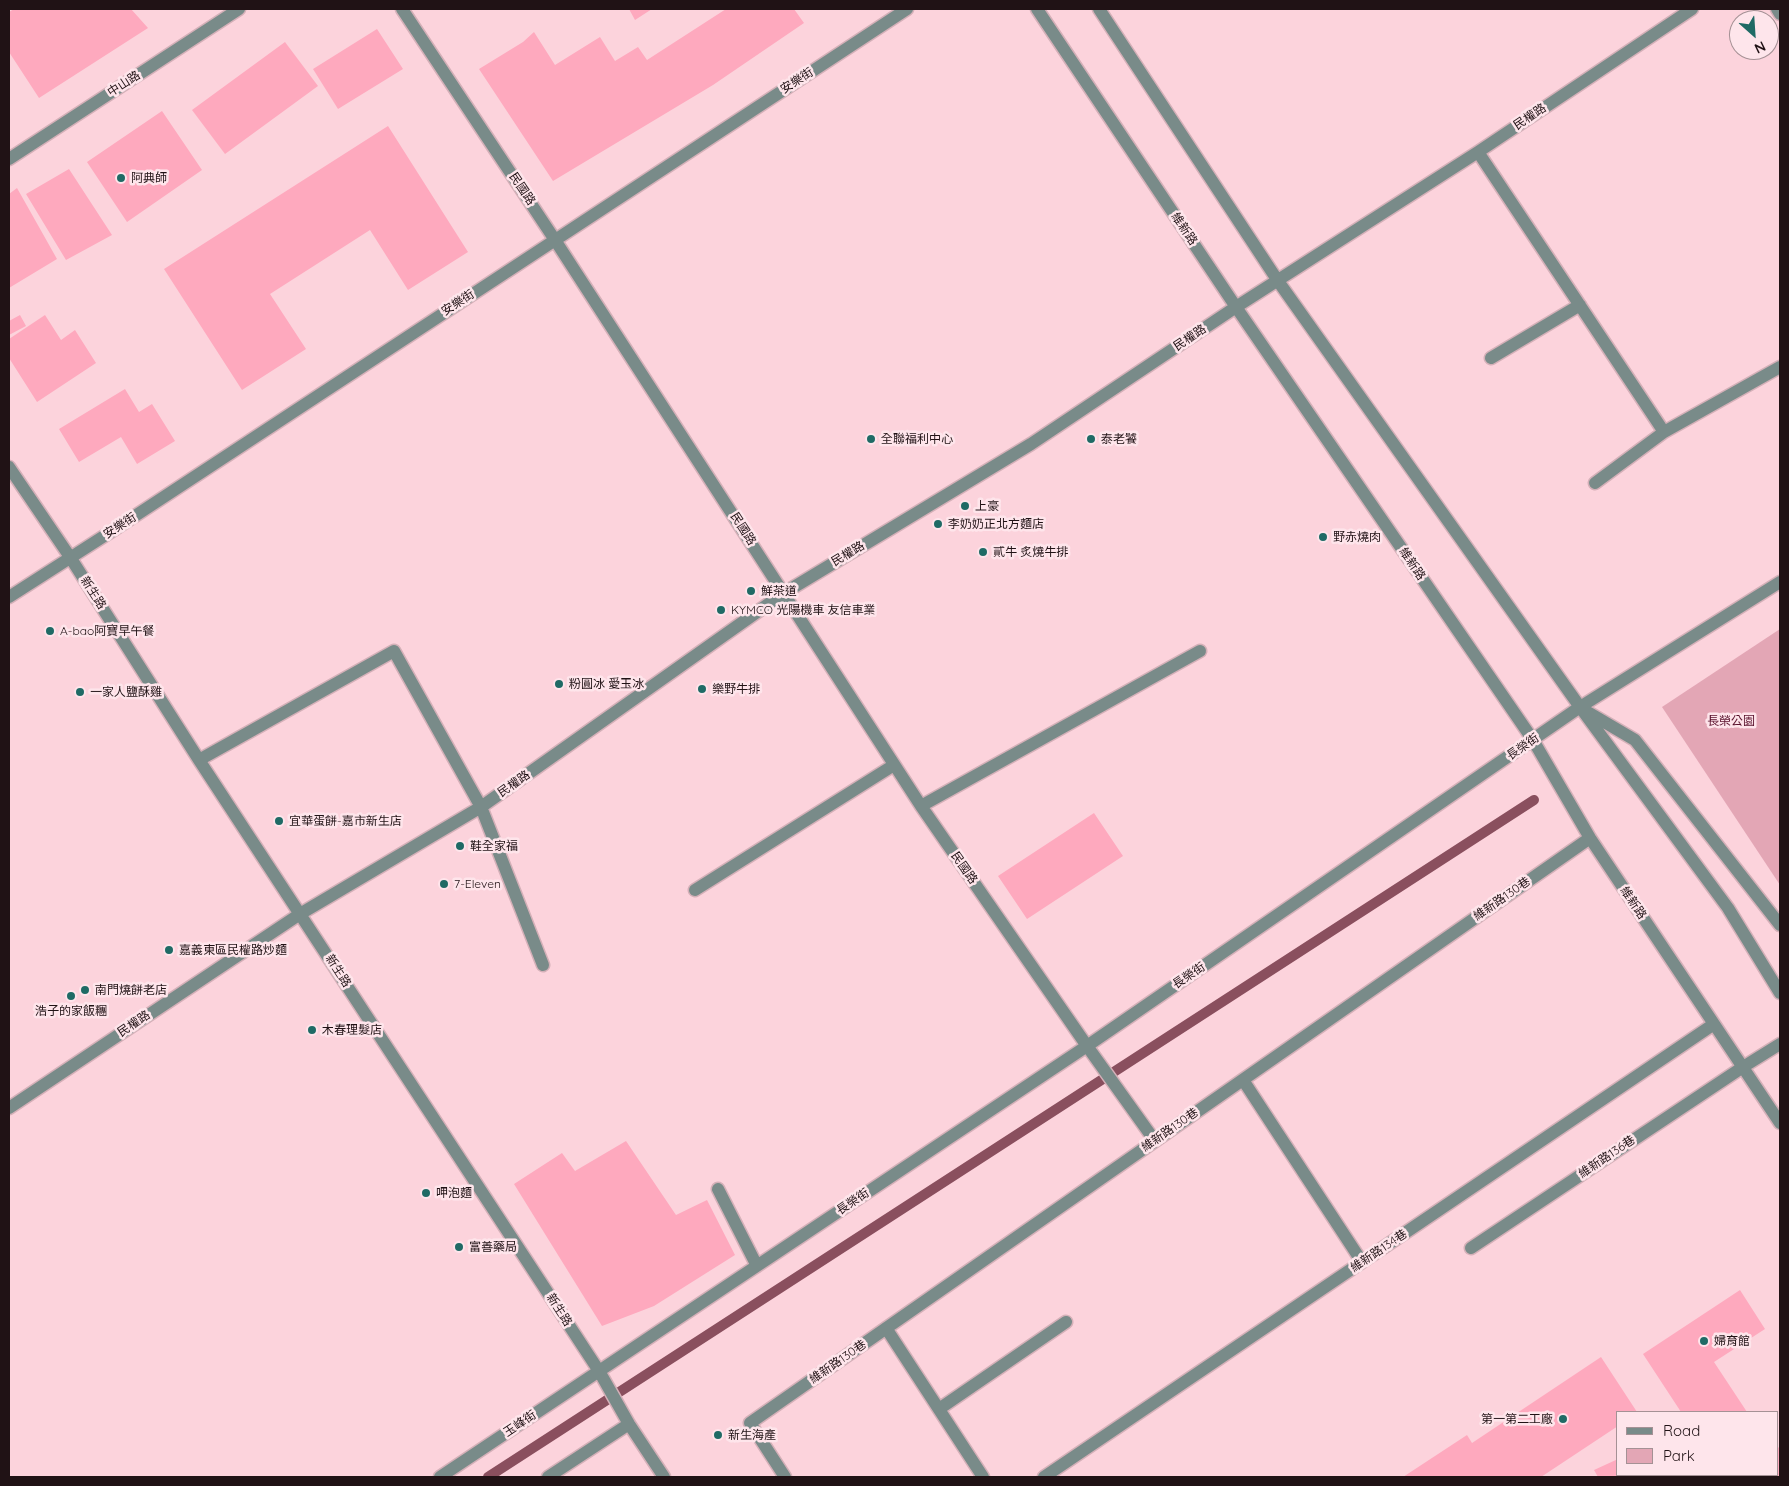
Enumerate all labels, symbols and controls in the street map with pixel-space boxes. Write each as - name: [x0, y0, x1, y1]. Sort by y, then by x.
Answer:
- north arrow: [1729, 10, 1779, 60]
- text: N: [1752, 37, 1769, 58]
- street label: 安樂街: [778, 65, 816, 97]
- street label: 中山路: [105, 68, 143, 100]
- street label: 民權路: [1511, 101, 1549, 133]
- street label: 民國路: [506, 170, 538, 208]
- place label: 阿典師: [131, 171, 167, 185]
- marker: 阿典師: [115, 172, 127, 184]
- street label: 維新路: [1168, 210, 1200, 248]
- street label: 安樂街: [439, 287, 477, 319]
- street label: 民權路: [1171, 322, 1209, 354]
- place label: 全聯福利中心: [881, 432, 953, 446]
- place label: 泰老饕: [1101, 432, 1137, 446]
- marker: 全聯福利中心: [865, 433, 877, 445]
- marker: 泰老饕: [1085, 433, 1097, 445]
- place label: 上豪: [975, 499, 999, 513]
- marker: 上豪: [959, 500, 971, 512]
- street label: 安樂街: [101, 510, 139, 542]
- street label: 民國路: [727, 510, 759, 548]
- place label: 李奶奶正北方麵店: [948, 517, 1044, 531]
- marker: 李奶奶正北方麵店: [932, 518, 944, 530]
- place label: 野赤燒肉: [1333, 530, 1381, 544]
- marker: 野赤燒肉: [1317, 531, 1329, 543]
- street label: 民權路: [829, 539, 867, 569]
- place label: 貳牛 炙燒牛排: [993, 545, 1068, 559]
- street label: 維新路: [1396, 545, 1428, 583]
- marker: 貳牛 炙燒牛排: [977, 546, 989, 558]
- street label: 新生路: [77, 574, 109, 612]
- place label: 鮮茶道: [761, 584, 797, 598]
- marker: 鮮茶道: [745, 585, 757, 597]
- place label: KYMCO 光陽機車 友信車業: [731, 603, 876, 617]
- marker: KYMCO 光陽機車 友信車業: [715, 604, 727, 616]
- place label: A-bao阿寶早午餐: [60, 624, 154, 638]
- marker: A-bao阿寶早午餐: [44, 625, 56, 637]
- place label: 粉圓冰 愛玉冰: [569, 677, 644, 691]
- marker: 粉圓冰 愛玉冰: [553, 678, 565, 690]
- place label: 樂野牛排: [712, 682, 760, 696]
- marker: 樂野牛排: [696, 683, 708, 695]
- place label: 一家人鹽酥雞: [90, 685, 162, 699]
- marker: 一家人鹽酥雞: [74, 686, 86, 698]
- park label: 長榮公園: [1707, 714, 1755, 728]
- street label: 長榮街: [1504, 731, 1542, 763]
- street label: 民權路: [495, 768, 533, 800]
- place label: 宜華蛋餅-嘉市新生店: [289, 814, 402, 828]
- marker: 宜華蛋餅-嘉市新生店: [273, 815, 285, 827]
- place label: 鞋全家福: [470, 839, 518, 853]
- marker: 鞋全家福: [454, 840, 466, 852]
- street label: 民國路: [948, 849, 980, 887]
- street label: 維新路130巷: [1471, 874, 1533, 924]
- place label: 7-Eleven: [454, 877, 501, 891]
- marker: 7-Eleven: [438, 878, 450, 890]
- street label: 維新路: [1617, 884, 1649, 922]
- place label: 嘉義東區民權路炒麵: [179, 943, 287, 957]
- marker: 嘉義東區民權路炒麵: [163, 944, 175, 956]
- street label: 新生路: [322, 952, 354, 990]
- street label: 長榮街: [1170, 960, 1208, 992]
- place label: 南門燒餅老店: [95, 983, 167, 997]
- marker: 南門燒餅老店: [79, 984, 91, 996]
- marker: 浩子的家飯糰: [65, 990, 77, 1002]
- place label: 浩子的家飯糰: [35, 1004, 107, 1018]
- street label: 民權路: [115, 1008, 153, 1040]
- place label: 木春理髮店: [322, 1023, 382, 1037]
- marker: 木春理髮店: [306, 1024, 318, 1036]
- street label: 維新路130巷: [1139, 1105, 1201, 1155]
- street label: 維新路136巷: [1576, 1133, 1638, 1181]
- place label: 呷泡麵: [436, 1186, 472, 1200]
- street label: 長榮街: [834, 1186, 872, 1218]
- marker: 呷泡麵: [420, 1187, 432, 1199]
- street label: 維新路134巷: [1348, 1227, 1410, 1275]
- place label: 富善藥局: [469, 1240, 517, 1254]
- marker: 富善藥局: [453, 1241, 465, 1253]
- street label: 新生路: [543, 1291, 575, 1329]
- place label: 婦育館: [1714, 1334, 1750, 1348]
- marker: 婦育館: [1698, 1335, 1710, 1347]
- street label: 維新路130巷: [807, 1337, 869, 1387]
- street label: 玉峰街: [501, 1408, 539, 1440]
- legend: [1616, 1411, 1779, 1476]
- place label: 第一第二工廠: [1481, 1412, 1553, 1426]
- marker: 第一第二工廠: [1557, 1413, 1569, 1425]
- text: Road: [1663, 1421, 1700, 1440]
- place label: 新生海產: [728, 1428, 776, 1442]
- marker: 新生海產: [712, 1429, 724, 1441]
- text: Park: [1663, 1446, 1695, 1465]

